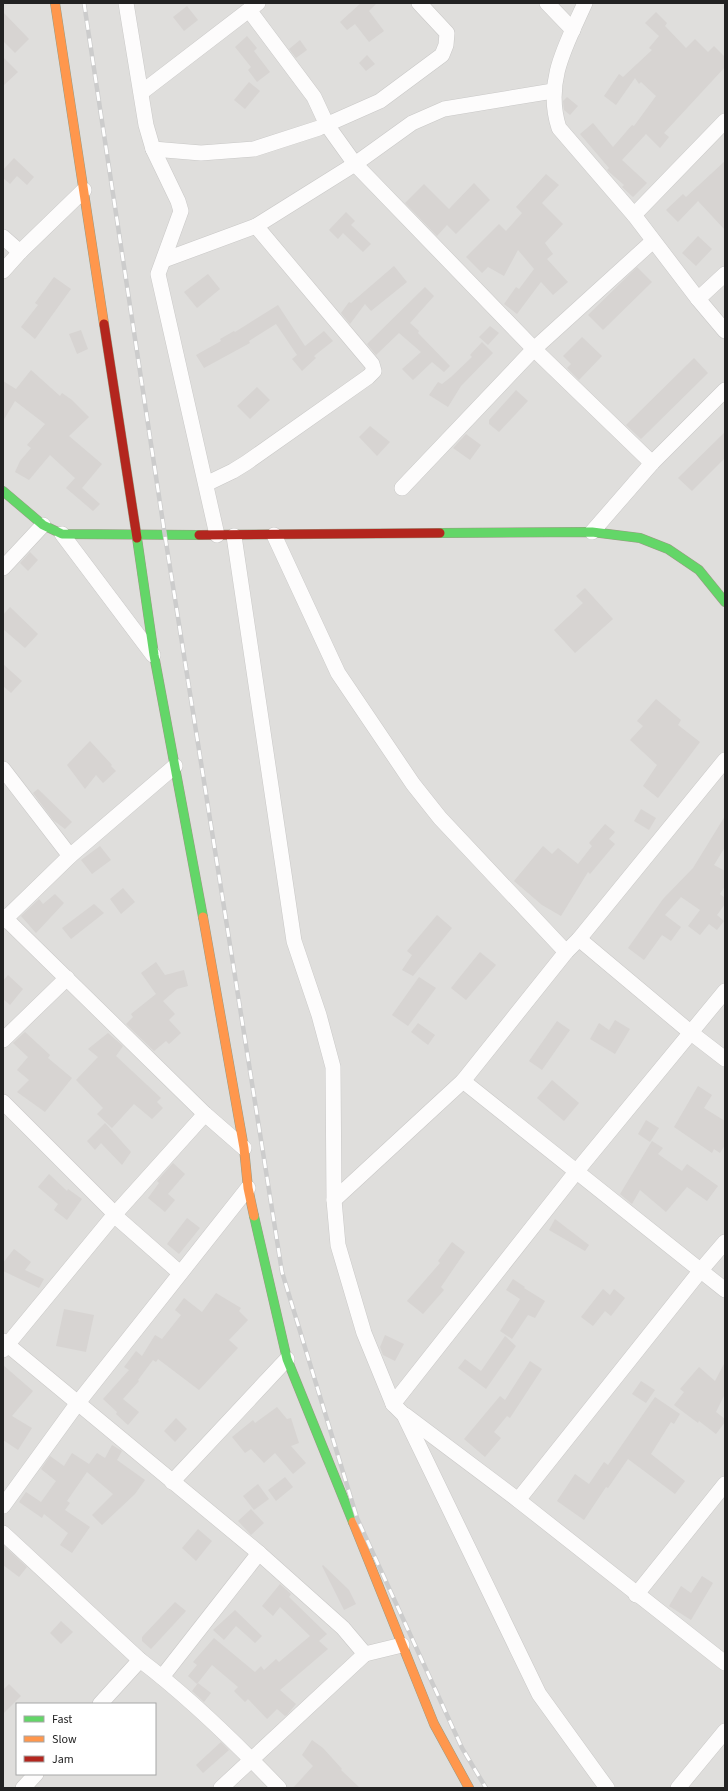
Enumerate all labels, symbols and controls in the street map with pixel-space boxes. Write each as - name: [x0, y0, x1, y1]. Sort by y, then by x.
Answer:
- legend: [16, 1703, 156, 1775]
- text: Fast: [52, 1711, 72, 1728]
- text: Slow: [52, 1731, 77, 1748]
- text: Jam: [52, 1751, 74, 1768]

